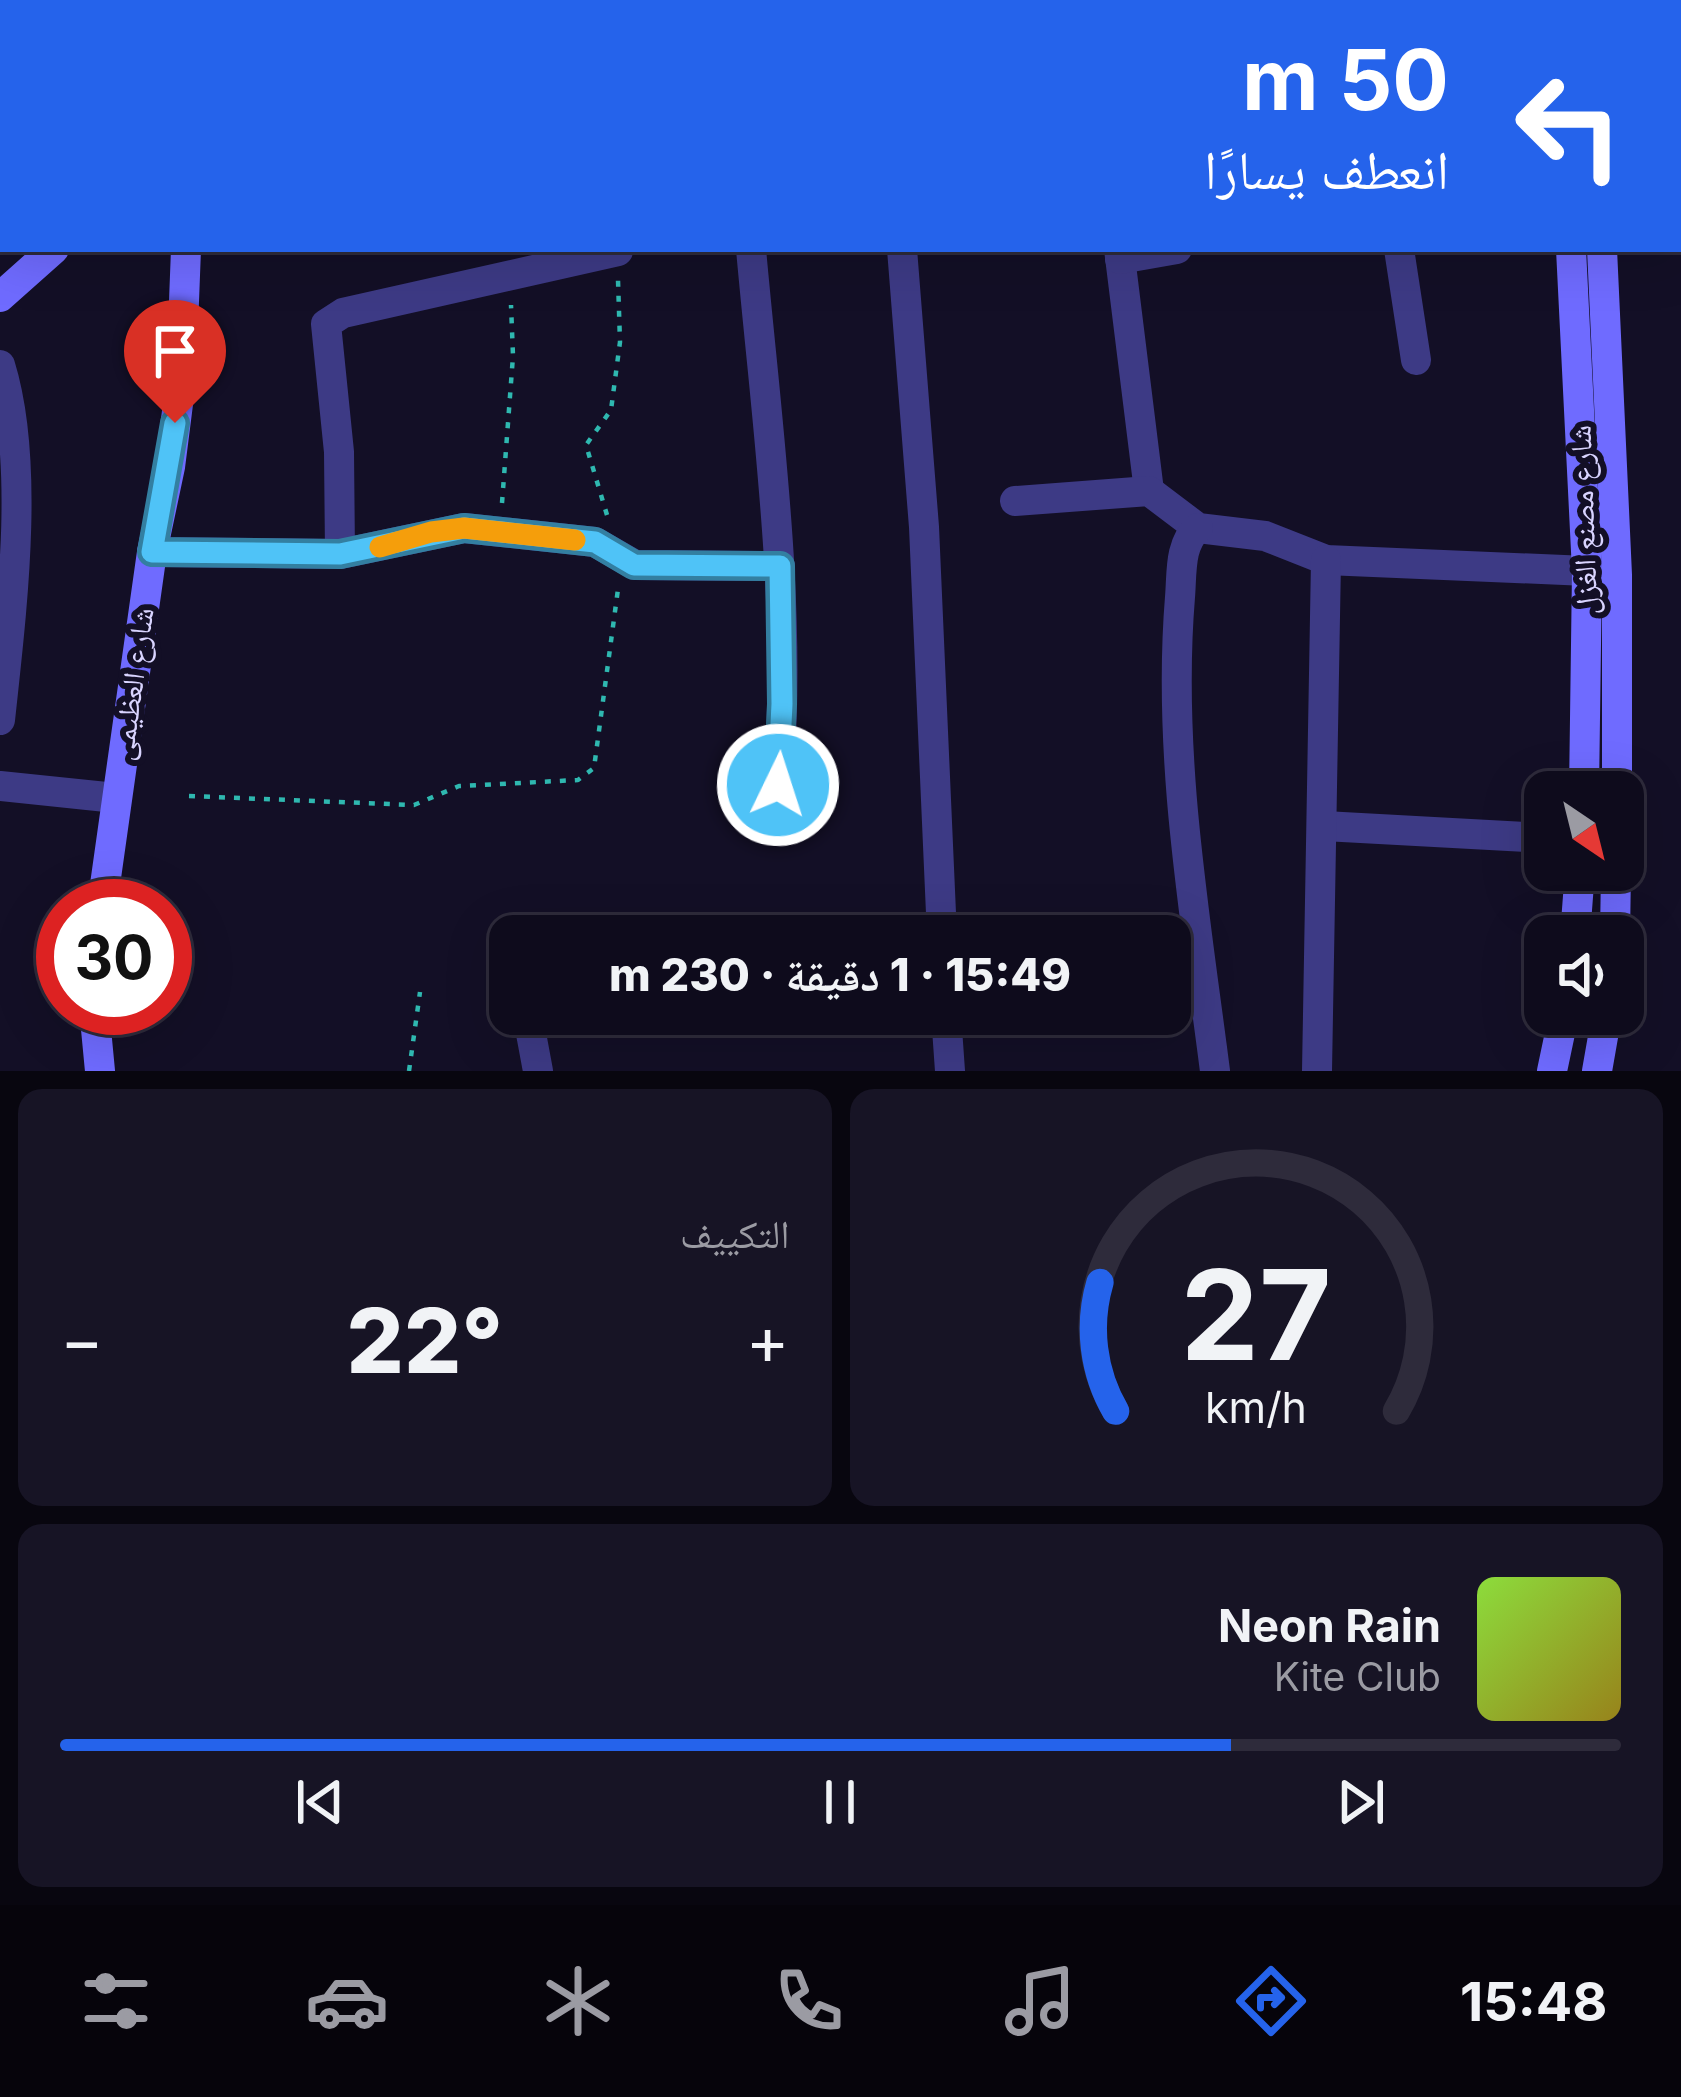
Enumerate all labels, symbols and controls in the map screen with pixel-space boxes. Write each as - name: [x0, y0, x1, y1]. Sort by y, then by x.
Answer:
- text: 50 m: [1242, 29, 1449, 130]
- icon: left: [1491, 48, 1647, 204]
- text: انعطف يسارًا: [1204, 137, 1449, 202]
- pin: [124, 300, 226, 423]
- icon: arrive: [142, 318, 208, 384]
- street label: شارع مصنع الغزل: [1562, 424, 1606, 616]
- street label: شارع العظيمى: [103, 605, 163, 763]
- position arrow: [715, 722, 841, 848]
- north arrow: [1524, 771, 1644, 891]
- map controls: [1524, 771, 1644, 1035]
- speed limit sign: 30: [36, 879, 192, 1035]
- button: sound: [1524, 915, 1644, 1035]
- text: 15:49 · 1 دقيقة · 230 m: [609, 947, 1071, 1002]
- text: التكييف: [680, 1210, 790, 1257]
- text: 27: [1181, 1239, 1332, 1390]
- text: 22°: [347, 1286, 503, 1395]
- text: −: [60, 1300, 104, 1380]
- text: +: [746, 1300, 790, 1380]
- text: km/h: [1205, 1380, 1307, 1432]
- text: Neon Rain: [1218, 1598, 1441, 1653]
- text: Kite Club: [1274, 1653, 1441, 1700]
- icon: previous: [287, 1769, 353, 1835]
- icon: pause: [807, 1769, 873, 1835]
- icon: next: [1328, 1769, 1394, 1835]
- icon: filters: [74, 1959, 158, 2043]
- icon: car: [305, 1959, 389, 2043]
- icon: climate: [536, 1959, 620, 2043]
- icon: phone: [767, 1959, 851, 2043]
- icon: music: [998, 1959, 1082, 2043]
- icon: directions: [1229, 1959, 1313, 2043]
- text: 15:48: [1460, 1969, 1607, 2034]

